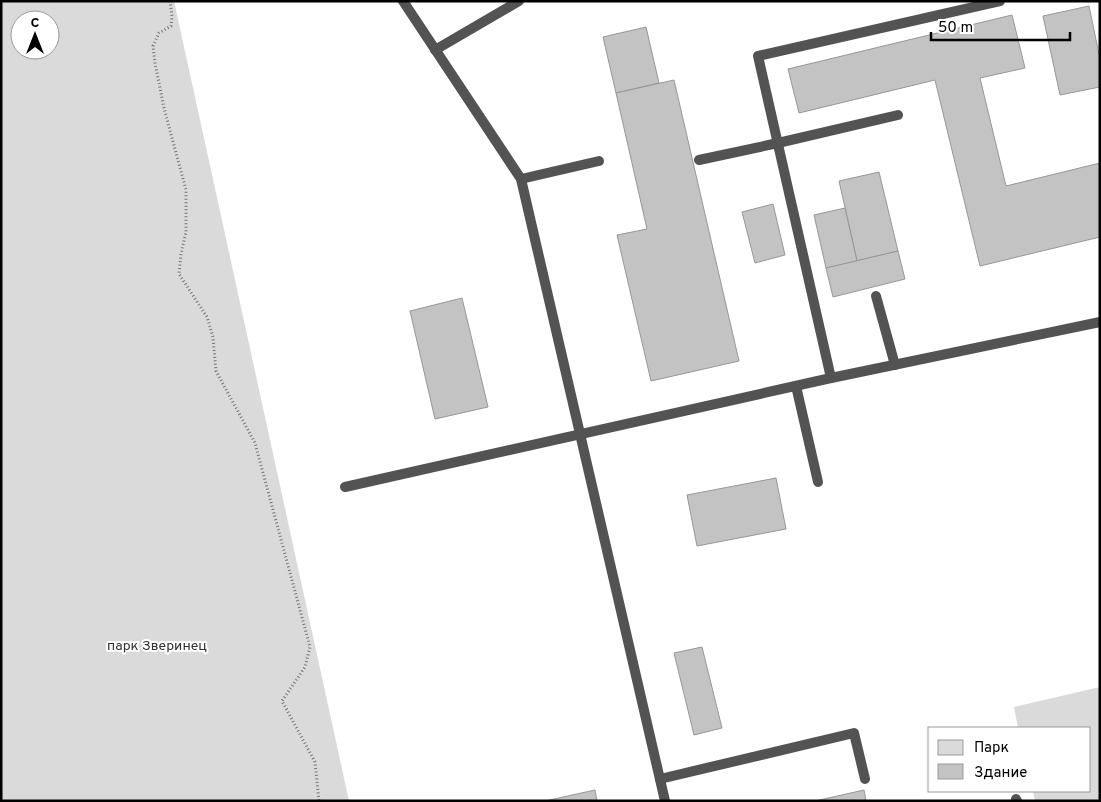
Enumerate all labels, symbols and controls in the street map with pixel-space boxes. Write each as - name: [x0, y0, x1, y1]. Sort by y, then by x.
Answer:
- north arrow: [10, 10, 60, 60]
- scale bar: [931, 10, 1070, 42]
- text: С: [31, 15, 40, 32]
- text: 50 m: [938, 19, 973, 38]
- park label: парк Зверинец: [107, 638, 207, 655]
- legend: [928, 727, 1091, 792]
- text: Парк: [974, 739, 1009, 758]
- text: Здание: [974, 764, 1027, 783]

